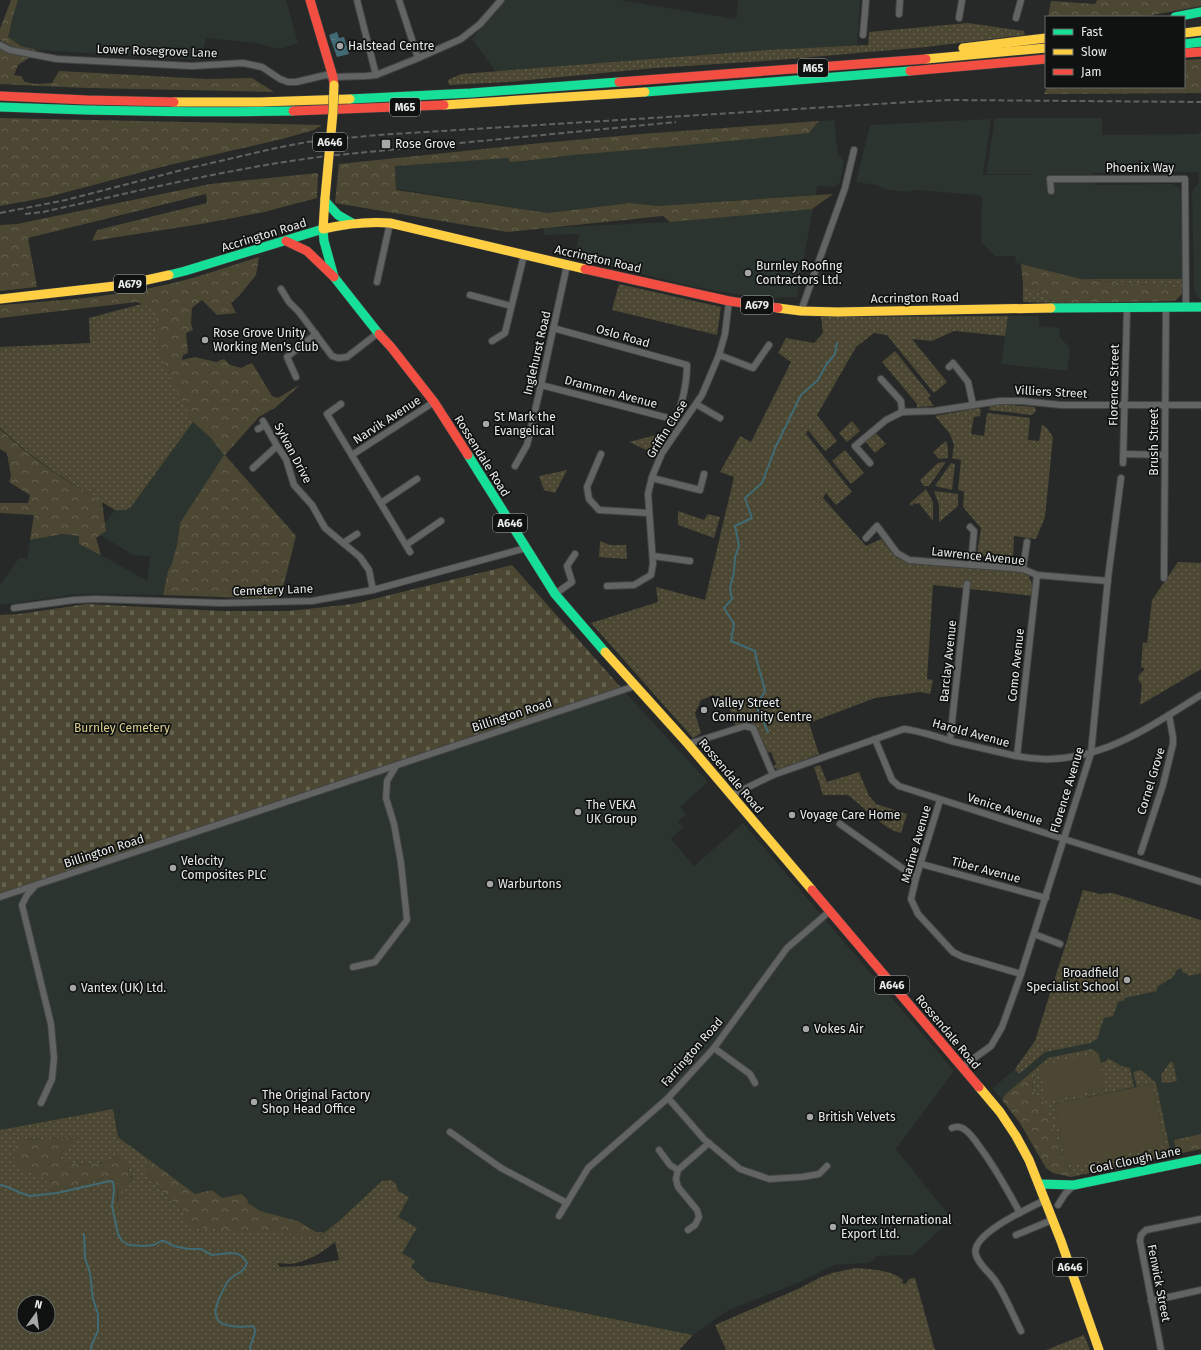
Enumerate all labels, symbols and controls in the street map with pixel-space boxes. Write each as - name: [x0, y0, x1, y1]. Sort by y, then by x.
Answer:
- legend: [1045, 16, 1185, 88]
- text: Fast: [1081, 25, 1103, 39]
- place label: Halstead Centre: [348, 39, 434, 53]
- marker: Halstead Centre: [335, 41, 345, 51]
- street label: Lower Rosegrove Lane: [96, 42, 218, 60]
- text: Slow: [1081, 45, 1107, 59]
- road number: M65: [798, 59, 828, 77]
- text: Jam: [1081, 65, 1101, 79]
- road number: M65: [390, 98, 420, 116]
- road number: A646: [313, 133, 347, 151]
- place label: Rose Grove: [395, 137, 456, 151]
- marker: Rose Grove: [380, 138, 392, 150]
- street label: Phoenix Way: [1106, 161, 1174, 175]
- street label: Accrington Road: [220, 215, 308, 255]
- street label: Accrington Road: [553, 242, 643, 276]
- place label: Burnley Roofing Contractors Ltd.: [756, 259, 843, 287]
- marker: Burnley Roofing Contractors Ltd.: [743, 268, 753, 278]
- road number: A679: [114, 275, 146, 293]
- street label: Accrington Road: [871, 290, 959, 306]
- road number: A679: [741, 296, 773, 314]
- street label: Inglehurst Road: [520, 309, 554, 397]
- street label: Oslo Road: [595, 322, 651, 350]
- place label: Rose Grove Unity Working Men's Club: [213, 326, 319, 354]
- marker: Rose Grove Unity Working Men's Club: [200, 335, 210, 345]
- street label: Florence Street: [1106, 343, 1122, 426]
- street label: Drammen Avenue: [563, 373, 659, 411]
- street label: Villiers Street: [1014, 383, 1088, 401]
- street label: Narvik Avenue: [351, 393, 423, 447]
- street label: Griffin Close: [644, 397, 690, 461]
- street label: Brush Street: [1147, 408, 1161, 476]
- place label: St Mark the Evangelical: [494, 410, 556, 438]
- street label: Rossendale Road: [451, 413, 513, 499]
- marker: St Mark the Evangelical: [481, 419, 491, 429]
- street label: Sylvan Drive: [271, 420, 315, 486]
- road number: A646: [493, 514, 527, 532]
- street label: Lawrence Avenue: [931, 544, 1025, 568]
- street label: Cemetery Lane: [233, 582, 313, 598]
- street label: Barclay Avenue: [937, 619, 959, 703]
- street label: Como Avenue: [1005, 628, 1027, 702]
- street label: Billington Road: [470, 695, 554, 735]
- place label: Valley Street Community Centre: [712, 696, 812, 724]
- marker: Valley Street Community Centre: [699, 705, 709, 715]
- street label: Harold Avenue: [931, 716, 1011, 750]
- park label: Burnley Cemetery: [74, 721, 170, 735]
- street label: Rossendale Road: [696, 736, 766, 816]
- street label: Florence Avenue: [1047, 745, 1087, 835]
- street label: Cornel Grove: [1134, 746, 1168, 816]
- street label: Venice Avenue: [966, 790, 1044, 828]
- place label: The VEKA UK Group: [586, 798, 637, 826]
- street label: Marine Avenue: [898, 803, 934, 885]
- marker: The VEKA UK Group: [573, 807, 583, 817]
- place label: Voyage Care Home: [800, 808, 900, 822]
- marker: Voyage Care Home: [787, 810, 797, 820]
- street label: Billington Road: [62, 831, 146, 871]
- place label: Velocity Composites PLC: [181, 854, 267, 882]
- street label: Tiber Avenue: [950, 854, 1022, 886]
- marker: Velocity Composites PLC: [168, 863, 178, 873]
- place label: Warburtons: [498, 877, 562, 891]
- marker: Warburtons: [485, 879, 495, 889]
- place label: Broadfield Specialist School: [1026, 966, 1119, 994]
- marker: Broadfield Specialist School: [1122, 975, 1132, 985]
- road number: A646: [875, 976, 909, 994]
- place label: Vantex (UK) Ltd.: [81, 981, 166, 995]
- marker: Vantex (UK) Ltd.: [68, 983, 78, 993]
- street label: Rossendale Road: [913, 992, 983, 1072]
- street label: Farrington Road: [658, 1015, 726, 1089]
- place label: Vokes Air: [814, 1022, 864, 1036]
- marker: Vokes Air: [801, 1024, 811, 1034]
- place label: The Original Factory Shop Head Office: [262, 1088, 370, 1116]
- marker: The Original Factory Shop Head Office: [249, 1097, 259, 1107]
- place label: British Velvets: [818, 1110, 896, 1124]
- marker: British Velvets: [805, 1112, 815, 1122]
- street label: Coal Clough Lane: [1088, 1143, 1182, 1177]
- place label: Nortex International Export Ltd.: [841, 1213, 952, 1241]
- marker: Nortex International Export Ltd.: [828, 1222, 838, 1232]
- street label: Fenwick Street: [1145, 1243, 1174, 1324]
- road number: A646: [1053, 1258, 1087, 1276]
- north arrow: [16, 1294, 56, 1334]
- text: N: [33, 1298, 43, 1312]

